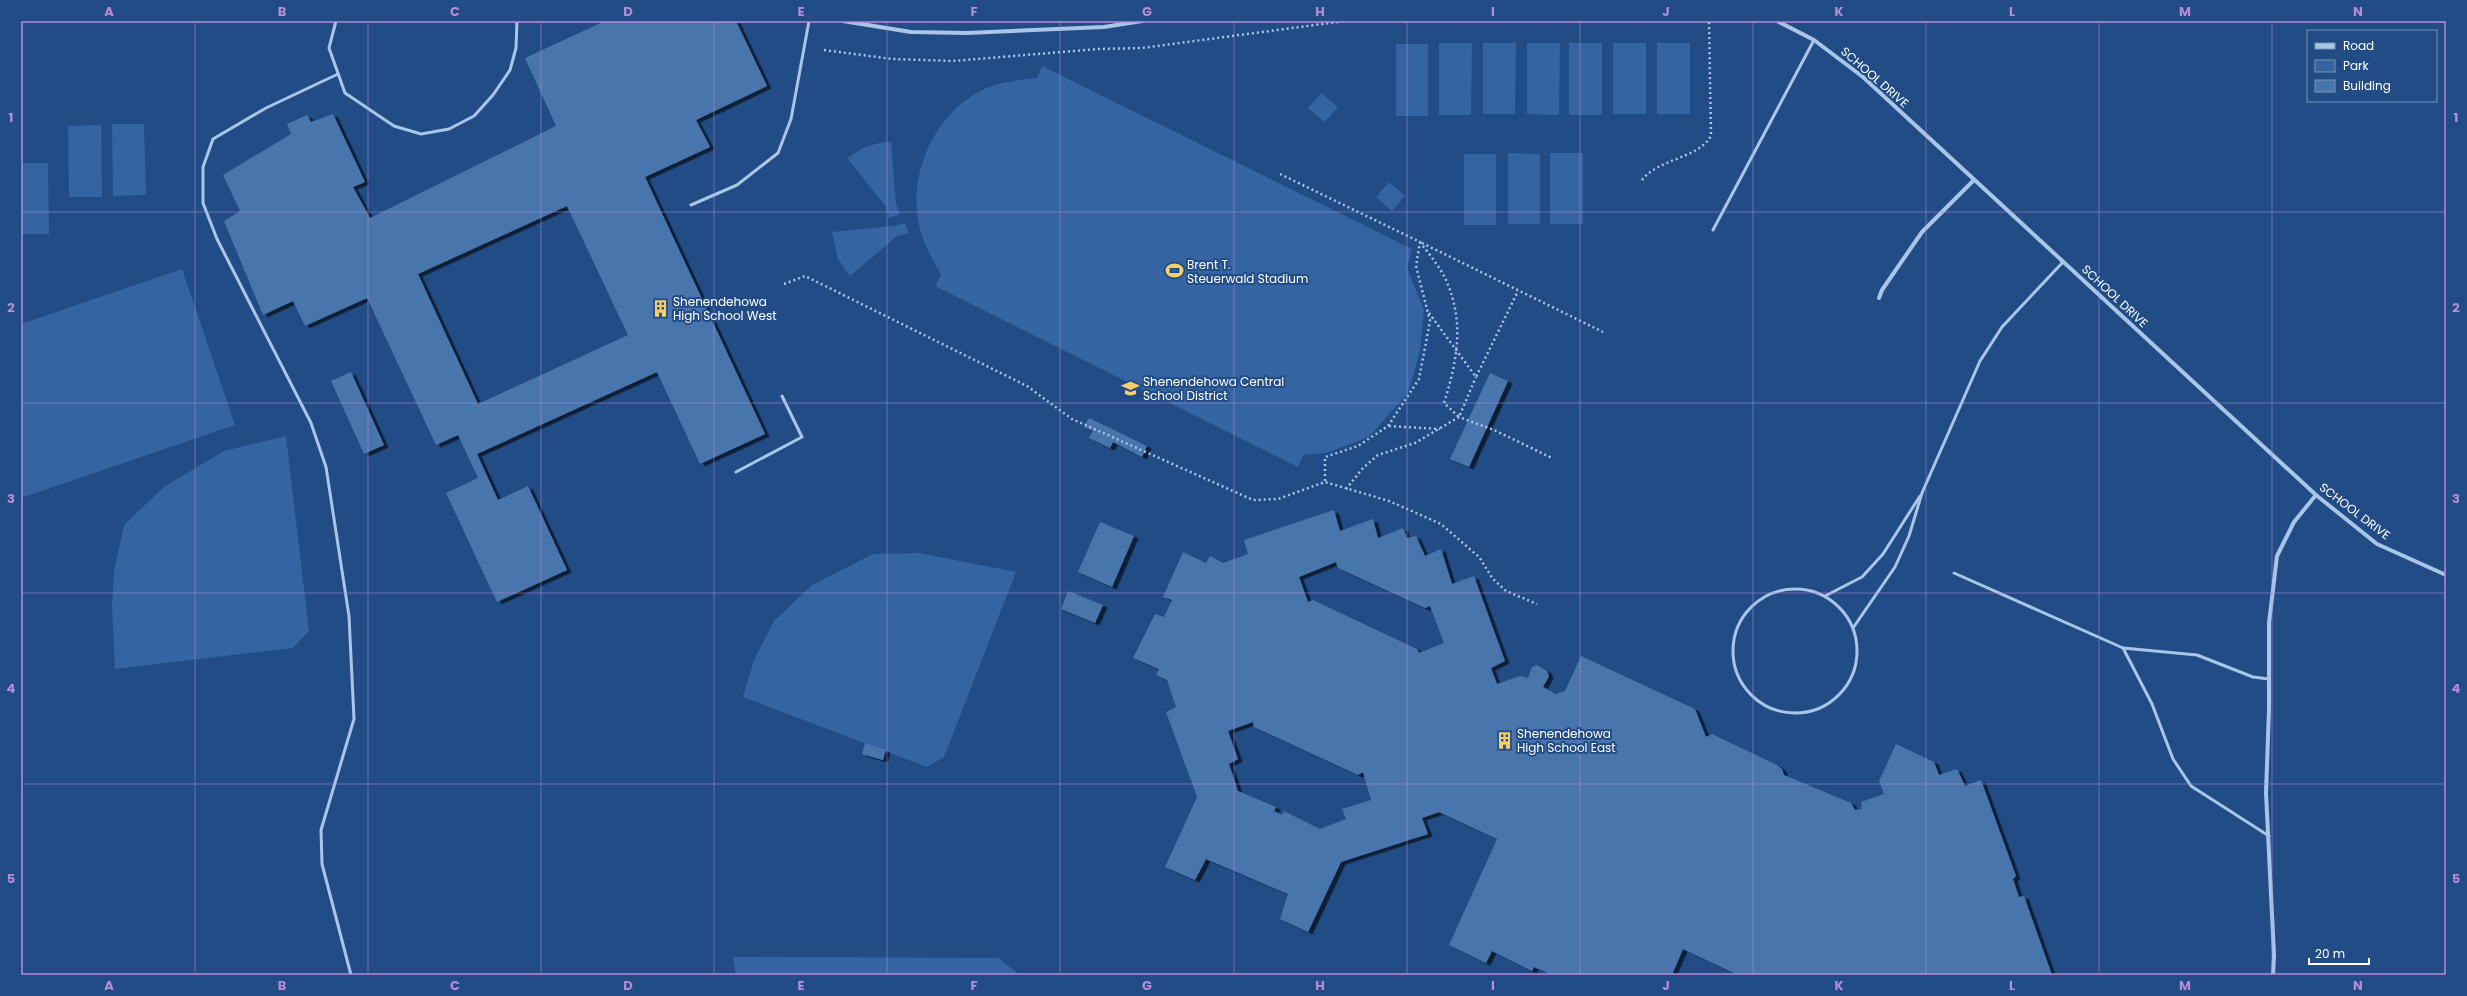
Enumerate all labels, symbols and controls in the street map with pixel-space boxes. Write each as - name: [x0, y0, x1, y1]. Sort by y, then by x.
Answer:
- text: A: [104, 2, 114, 21]
- text: B: [278, 2, 287, 21]
- text: C: [450, 2, 460, 21]
- text: D: [623, 2, 633, 21]
- text: E: [797, 2, 805, 21]
- text: F: [970, 2, 978, 21]
- text: G: [1142, 2, 1152, 21]
- text: H: [1315, 2, 1325, 21]
- text: I: [1491, 2, 1495, 21]
- text: J: [1662, 2, 1670, 21]
- text: K: [1834, 2, 1844, 21]
- text: L: [2009, 2, 2015, 21]
- text: M: [2179, 2, 2191, 21]
- text: N: [2353, 2, 2363, 21]
- legend: [2307, 30, 2437, 102]
- text: Road: [2343, 37, 2374, 54]
- street label: SCHOOL DRIVE: [1837, 43, 1913, 111]
- text: Park: [2343, 57, 2370, 74]
- text: Building: [2343, 77, 2391, 94]
- text: 1: [9, 108, 13, 127]
- text: 1: [2454, 108, 2458, 127]
- place label: Brent T. Steuerwald Stadium: [1187, 256, 1308, 287]
- sports icon: Brent T. Steuerwald Stadium: [1164, 261, 1184, 281]
- street label: SCHOOL DRIVE: [2078, 261, 2152, 331]
- place label: Shenendehowa High School West: [673, 293, 777, 324]
- text: 2: [7, 298, 15, 317]
- building icon: Shenendehowa High School West: [650, 298, 670, 318]
- text: 2: [2452, 298, 2460, 317]
- place label: Shenendehowa Central School District: [1143, 373, 1284, 404]
- school or university icon: Shenendehowa Central School District: [1120, 378, 1140, 398]
- street label: SCHOOL DRIVE: [2316, 479, 2394, 543]
- text: 3: [7, 489, 15, 508]
- text: 3: [2452, 489, 2460, 508]
- text: 4: [7, 679, 16, 698]
- text: 4: [2452, 679, 2461, 698]
- place label: Shenendehowa High School East: [1517, 725, 1616, 756]
- building icon: Shenendehowa High School East: [1494, 730, 1514, 750]
- text: 5: [7, 869, 15, 888]
- text: 5: [2452, 869, 2460, 888]
- scale bar: [2309, 940, 2369, 966]
- text: 20 m: [2315, 945, 2345, 962]
- text: A: [104, 976, 114, 995]
- text: B: [278, 976, 287, 995]
- text: C: [450, 976, 460, 995]
- text: D: [623, 976, 633, 995]
- text: E: [797, 976, 805, 995]
- text: F: [970, 976, 978, 995]
- text: G: [1142, 976, 1152, 995]
- text: H: [1315, 976, 1325, 995]
- text: I: [1491, 976, 1495, 995]
- text: J: [1662, 976, 1670, 995]
- text: K: [1834, 976, 1844, 995]
- text: L: [2009, 976, 2015, 995]
- text: M: [2179, 976, 2191, 995]
- text: N: [2353, 976, 2363, 995]

